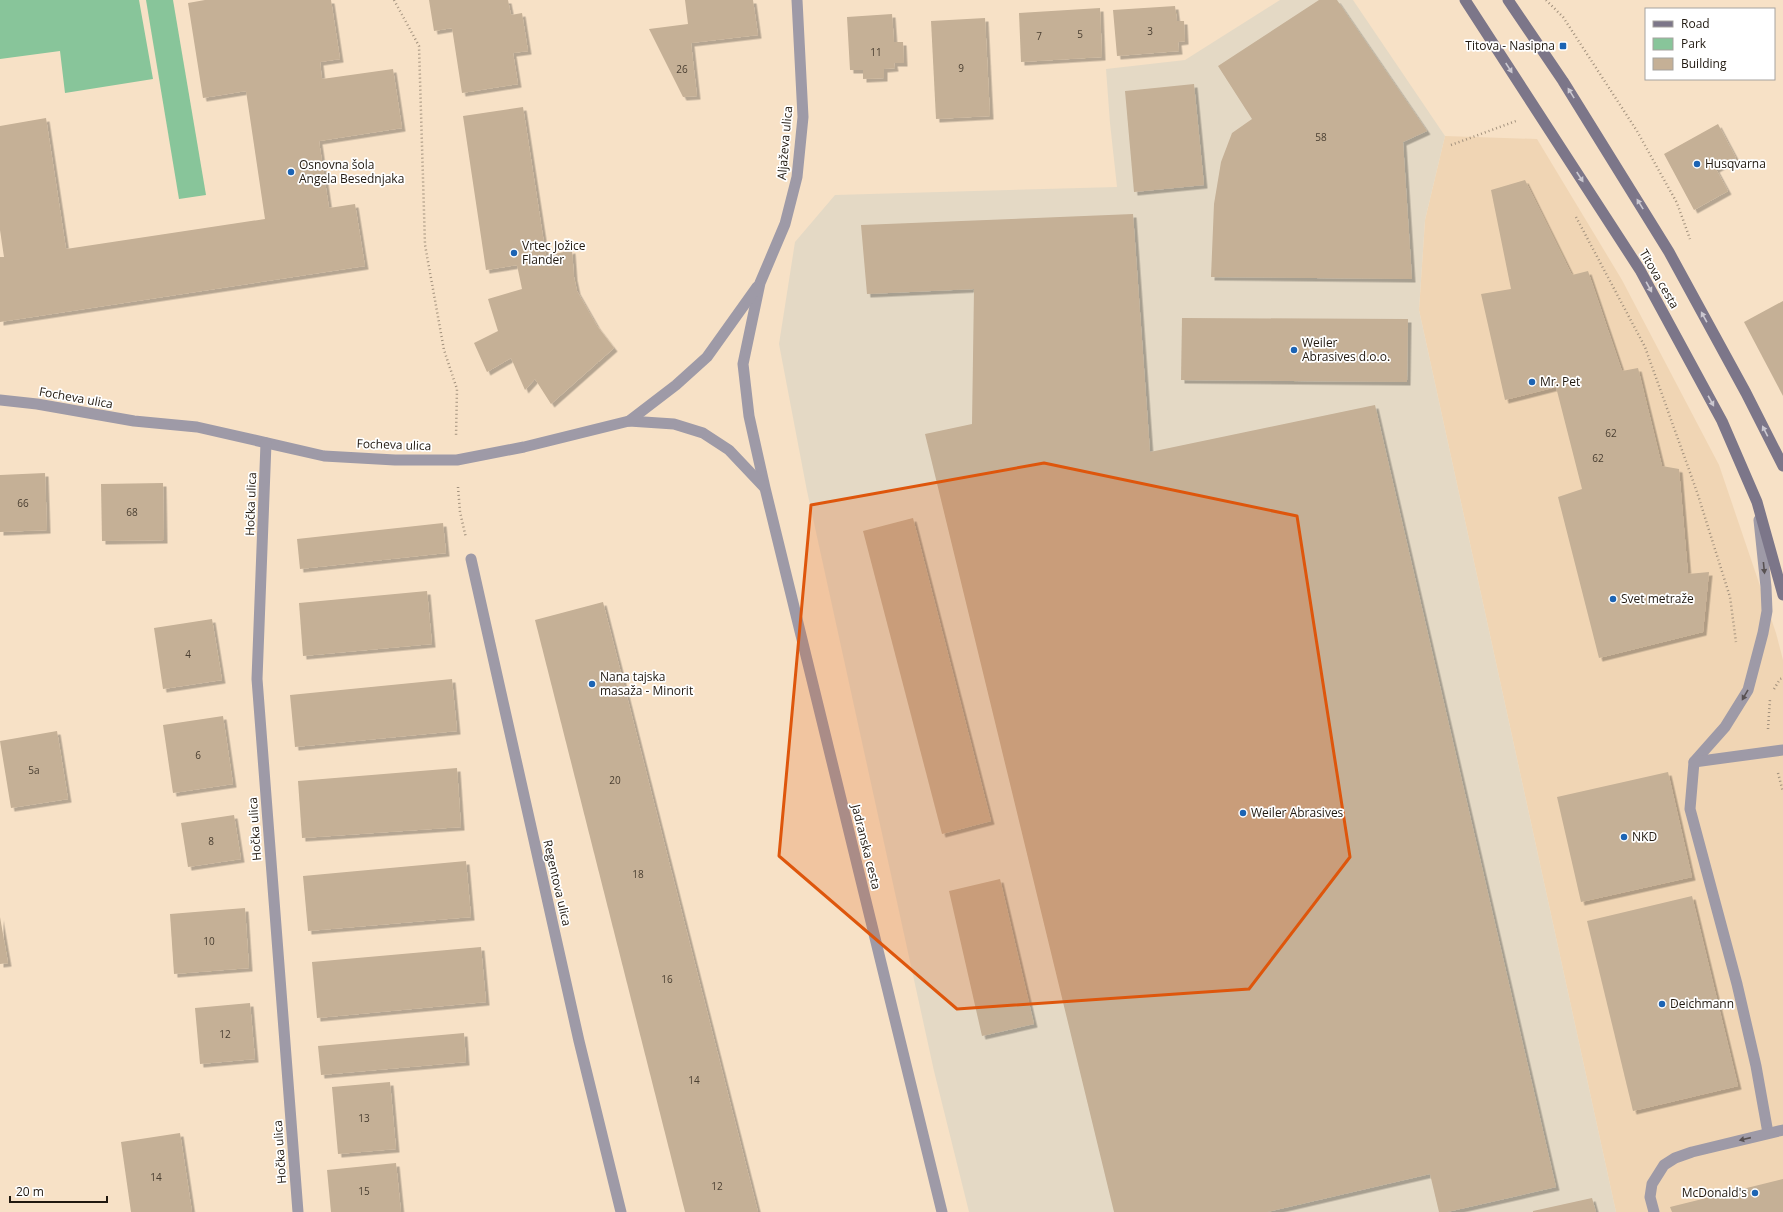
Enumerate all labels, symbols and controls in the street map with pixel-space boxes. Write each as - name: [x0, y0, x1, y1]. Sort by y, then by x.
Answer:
- legend: [1645, 8, 1775, 80]
- text: Road: [1681, 15, 1710, 32]
- house number: 3: [1147, 24, 1153, 38]
- house number: 5: [1077, 27, 1083, 41]
- house number: 7: [1036, 29, 1042, 43]
- text: Park: [1681, 35, 1707, 52]
- place label: Titova - Nasipna: [1465, 37, 1555, 54]
- marker: Titova - Nasipna: [1558, 41, 1568, 51]
- house number: 11: [870, 45, 882, 59]
- text: Building: [1681, 55, 1727, 72]
- house number: 9: [958, 61, 964, 75]
- house number: 26: [676, 62, 688, 76]
- one-way arrow: [1505, 63, 1513, 73]
- one-way arrow: [1568, 87, 1575, 99]
- street label: Aljaževa ulica: [773, 105, 796, 181]
- house number: 58: [1315, 130, 1327, 144]
- place label: Husqvarna: [1705, 155, 1766, 172]
- place label: Osnovna šola Angela Besednjaka: [299, 156, 404, 187]
- marker: Husqvarna: [1692, 159, 1702, 169]
- marker: Osnovna šola Angela Besednjaka: [286, 167, 296, 177]
- one-way arrow: [1576, 171, 1583, 183]
- one-way arrow: [1636, 198, 1643, 210]
- place label: Vrtec Jožice Flander: [522, 237, 586, 268]
- street label: Titova cesta: [1636, 246, 1683, 312]
- marker: Vrtec Jožice Flander: [509, 248, 519, 258]
- one-way arrow: [1646, 281, 1653, 293]
- one-way arrow: [1701, 311, 1708, 323]
- place label: Weiler Abrasives d.o.o.: [1302, 334, 1390, 365]
- marker: Weiler Abrasives d.o.o.: [1289, 345, 1299, 355]
- place label: Mr. Pet: [1540, 373, 1580, 390]
- marker: Mr. Pet: [1527, 377, 1537, 387]
- street label: Focheva ulica: [38, 383, 114, 412]
- one-way arrow: [1708, 395, 1715, 407]
- house number: 62: [1605, 426, 1617, 440]
- one-way arrow: [1762, 426, 1769, 437]
- street label: Focheva ulica: [356, 435, 432, 454]
- house number: 62: [1592, 451, 1604, 465]
- street label: Hočka ulica: [241, 472, 260, 536]
- house number: 66: [17, 496, 29, 510]
- house number: 68: [126, 505, 138, 519]
- one-way arrow: [1761, 562, 1767, 574]
- place label: Svet metraže: [1621, 590, 1694, 607]
- marker: Svet metraže: [1608, 594, 1618, 604]
- house number: 4: [185, 647, 191, 661]
- place label: Nana tajska masaža - Minorit: [600, 668, 693, 699]
- marker: Nana tajska masaža - Minorit: [587, 679, 597, 689]
- one-way arrow: [1741, 689, 1748, 701]
- house number: 6: [195, 748, 201, 762]
- house number: 5a: [28, 763, 40, 777]
- house number: 20: [609, 773, 621, 787]
- street label: Hočka ulica: [244, 797, 265, 861]
- street label: Jadranska cesta: [847, 802, 885, 891]
- place label: Weiler Abrasives: [1251, 804, 1344, 821]
- marker: Weiler Abrasives: [1238, 808, 1248, 818]
- place label: NKD: [1632, 828, 1657, 845]
- marker: NKD: [1619, 832, 1629, 842]
- house number: 8: [208, 834, 214, 848]
- street label: Regentova ulica: [539, 838, 576, 928]
- house number: 18: [632, 867, 644, 881]
- house number: 10: [203, 934, 215, 948]
- house number: 16: [661, 972, 673, 986]
- place label: Deichmann: [1670, 995, 1734, 1012]
- marker: Deichmann: [1657, 999, 1667, 1009]
- house number: 12: [219, 1027, 231, 1041]
- house number: 14: [688, 1073, 700, 1087]
- house number: 13: [358, 1111, 370, 1125]
- street label: Hočka ulica: [269, 1120, 290, 1184]
- one-way arrow: [1739, 1136, 1751, 1142]
- house number: 14: [150, 1170, 162, 1184]
- scale bar: [10, 1178, 107, 1204]
- house number: 12: [711, 1179, 723, 1193]
- text: 20 m: [16, 1183, 44, 1200]
- house number: 15: [358, 1184, 370, 1198]
- place label: McDonald's: [1682, 1184, 1747, 1201]
- marker: McDonald's: [1750, 1188, 1760, 1198]

